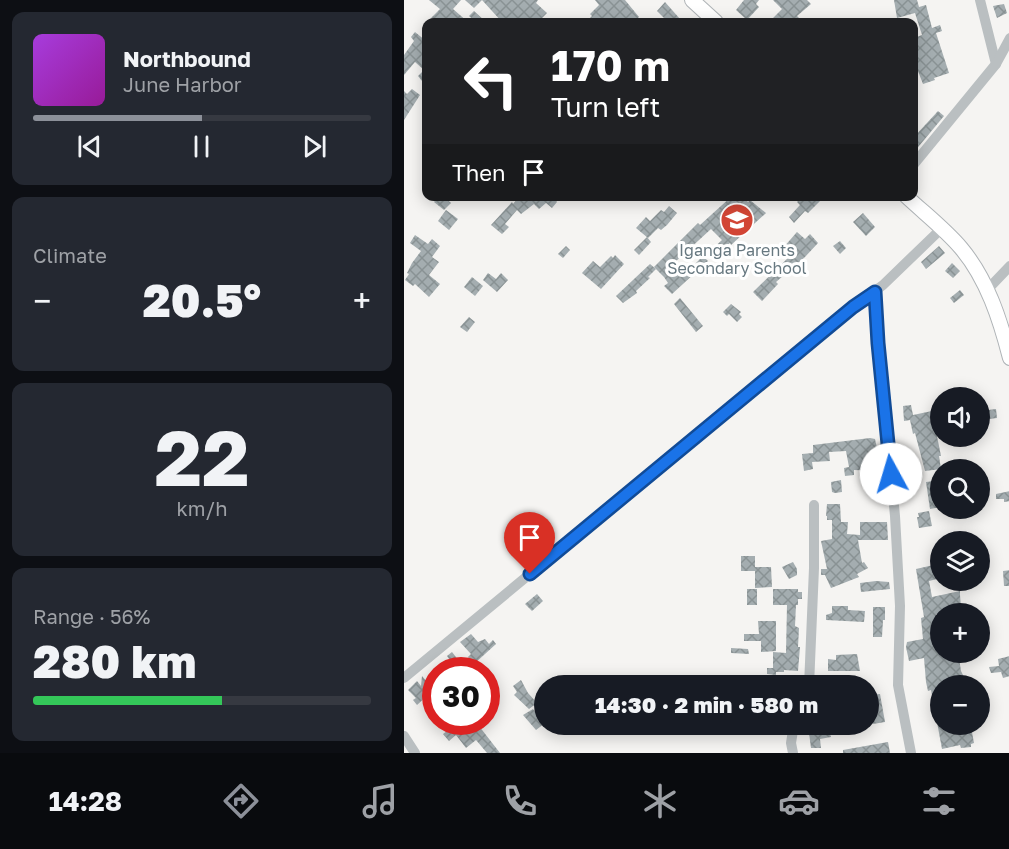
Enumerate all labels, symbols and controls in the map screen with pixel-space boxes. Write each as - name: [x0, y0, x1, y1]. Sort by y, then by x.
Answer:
- text: 170 m: [551, 40, 670, 90]
- icon: left: [452, 42, 530, 120]
- text: Northbound: [123, 45, 251, 72]
- text: June Harbor: [123, 72, 242, 96]
- text: Turn left: [551, 91, 660, 123]
- icon: previous: [73, 130, 106, 163]
- icon: pause: [185, 130, 218, 163]
- icon: next: [298, 130, 331, 163]
- icon: arrive: [517, 156, 550, 189]
- text: Then: [452, 159, 505, 186]
- school or university icon: Iganga Parents Secondary School: [719, 202, 755, 238]
- place label: Iganga Parents Secondary School: [667, 240, 807, 278]
- text: Climate: [33, 243, 107, 267]
- text: 20.5°: [143, 273, 261, 327]
- text: −: [33, 281, 51, 320]
- text: +: [353, 281, 371, 320]
- map controls: [930, 387, 990, 735]
- button: sound: [930, 387, 990, 447]
- text: 22: [154, 410, 250, 503]
- position arrow: [859, 442, 923, 506]
- button: search: [930, 459, 990, 519]
- text: km/h: [177, 496, 227, 520]
- pin: [504, 512, 555, 574]
- icon: arrive: [513, 521, 546, 554]
- button: layers: [930, 531, 990, 591]
- button: +: [930, 603, 990, 663]
- text: Range · 56%: [33, 604, 150, 628]
- text: 280 km: [33, 634, 197, 688]
- speed limit sign: 30: [422, 657, 500, 735]
- button: −: [930, 675, 990, 735]
- text: 14:30 · 2 min · 580 m: [595, 691, 818, 718]
- icon: directions: [220, 780, 262, 822]
- icon: music: [359, 780, 401, 822]
- icon: phone: [499, 780, 541, 822]
- icon: climate: [639, 780, 681, 822]
- icon: car: [778, 780, 820, 822]
- icon: filters: [918, 780, 960, 822]
- text: 14:28: [49, 785, 122, 817]

